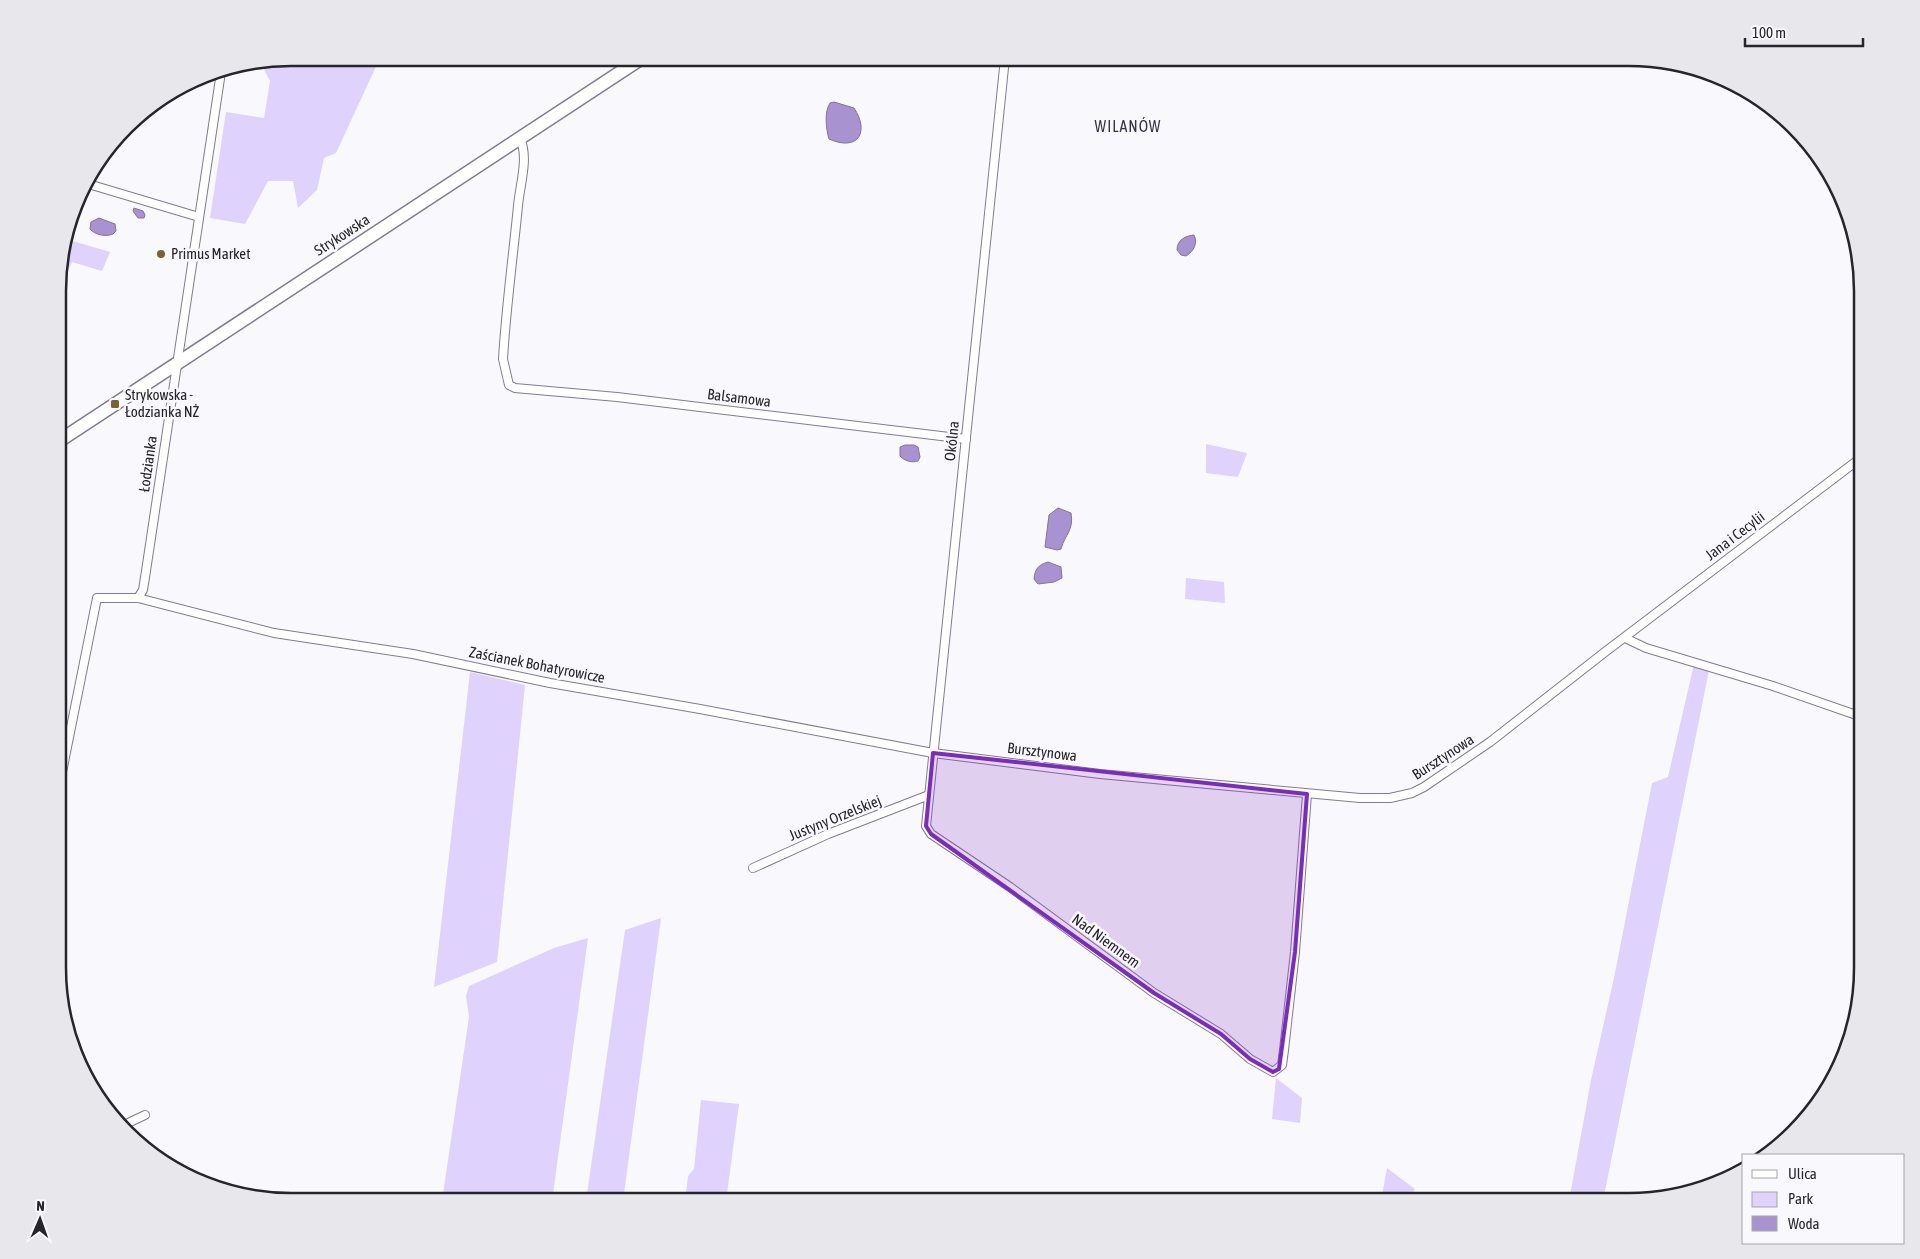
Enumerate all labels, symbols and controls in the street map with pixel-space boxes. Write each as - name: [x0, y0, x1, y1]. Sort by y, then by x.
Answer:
- scale bar: [1745, 15, 1862, 47]
- text: 100 m: [1752, 24, 1786, 41]
- district label: WILANÓW: [1095, 117, 1161, 135]
- street label: Strykowska: [311, 210, 372, 259]
- place label: Primus Market: [171, 245, 251, 262]
- marker: Primus Market: [155, 248, 167, 260]
- street label: Balsamowa: [706, 385, 772, 410]
- place label: Strykowska - Łodzianka NŻ: [125, 386, 200, 420]
- marker: Strykowska - Łodzianka NŻ: [109, 398, 121, 410]
- street label: Okólna: [941, 420, 962, 462]
- street label: Łodzianka: [135, 435, 160, 493]
- street label: Jana i Cecylii: [1702, 508, 1768, 563]
- street label: Zaścianek Bohatyrowicze: [468, 643, 607, 686]
- street label: Bursztynowa: [1409, 730, 1477, 783]
- street label: Bursztynowa: [1006, 739, 1078, 764]
- street label: Justyny Orzelskiej: [786, 791, 883, 844]
- street label: Nad Niemnem: [1069, 910, 1144, 971]
- legend: [1742, 1154, 1905, 1244]
- text: Ulica: [1788, 1165, 1817, 1182]
- text: Park: [1788, 1190, 1813, 1207]
- north arrow: [15, 1194, 65, 1244]
- text: N: [36, 1198, 45, 1214]
- text: Woda: [1788, 1215, 1820, 1232]

